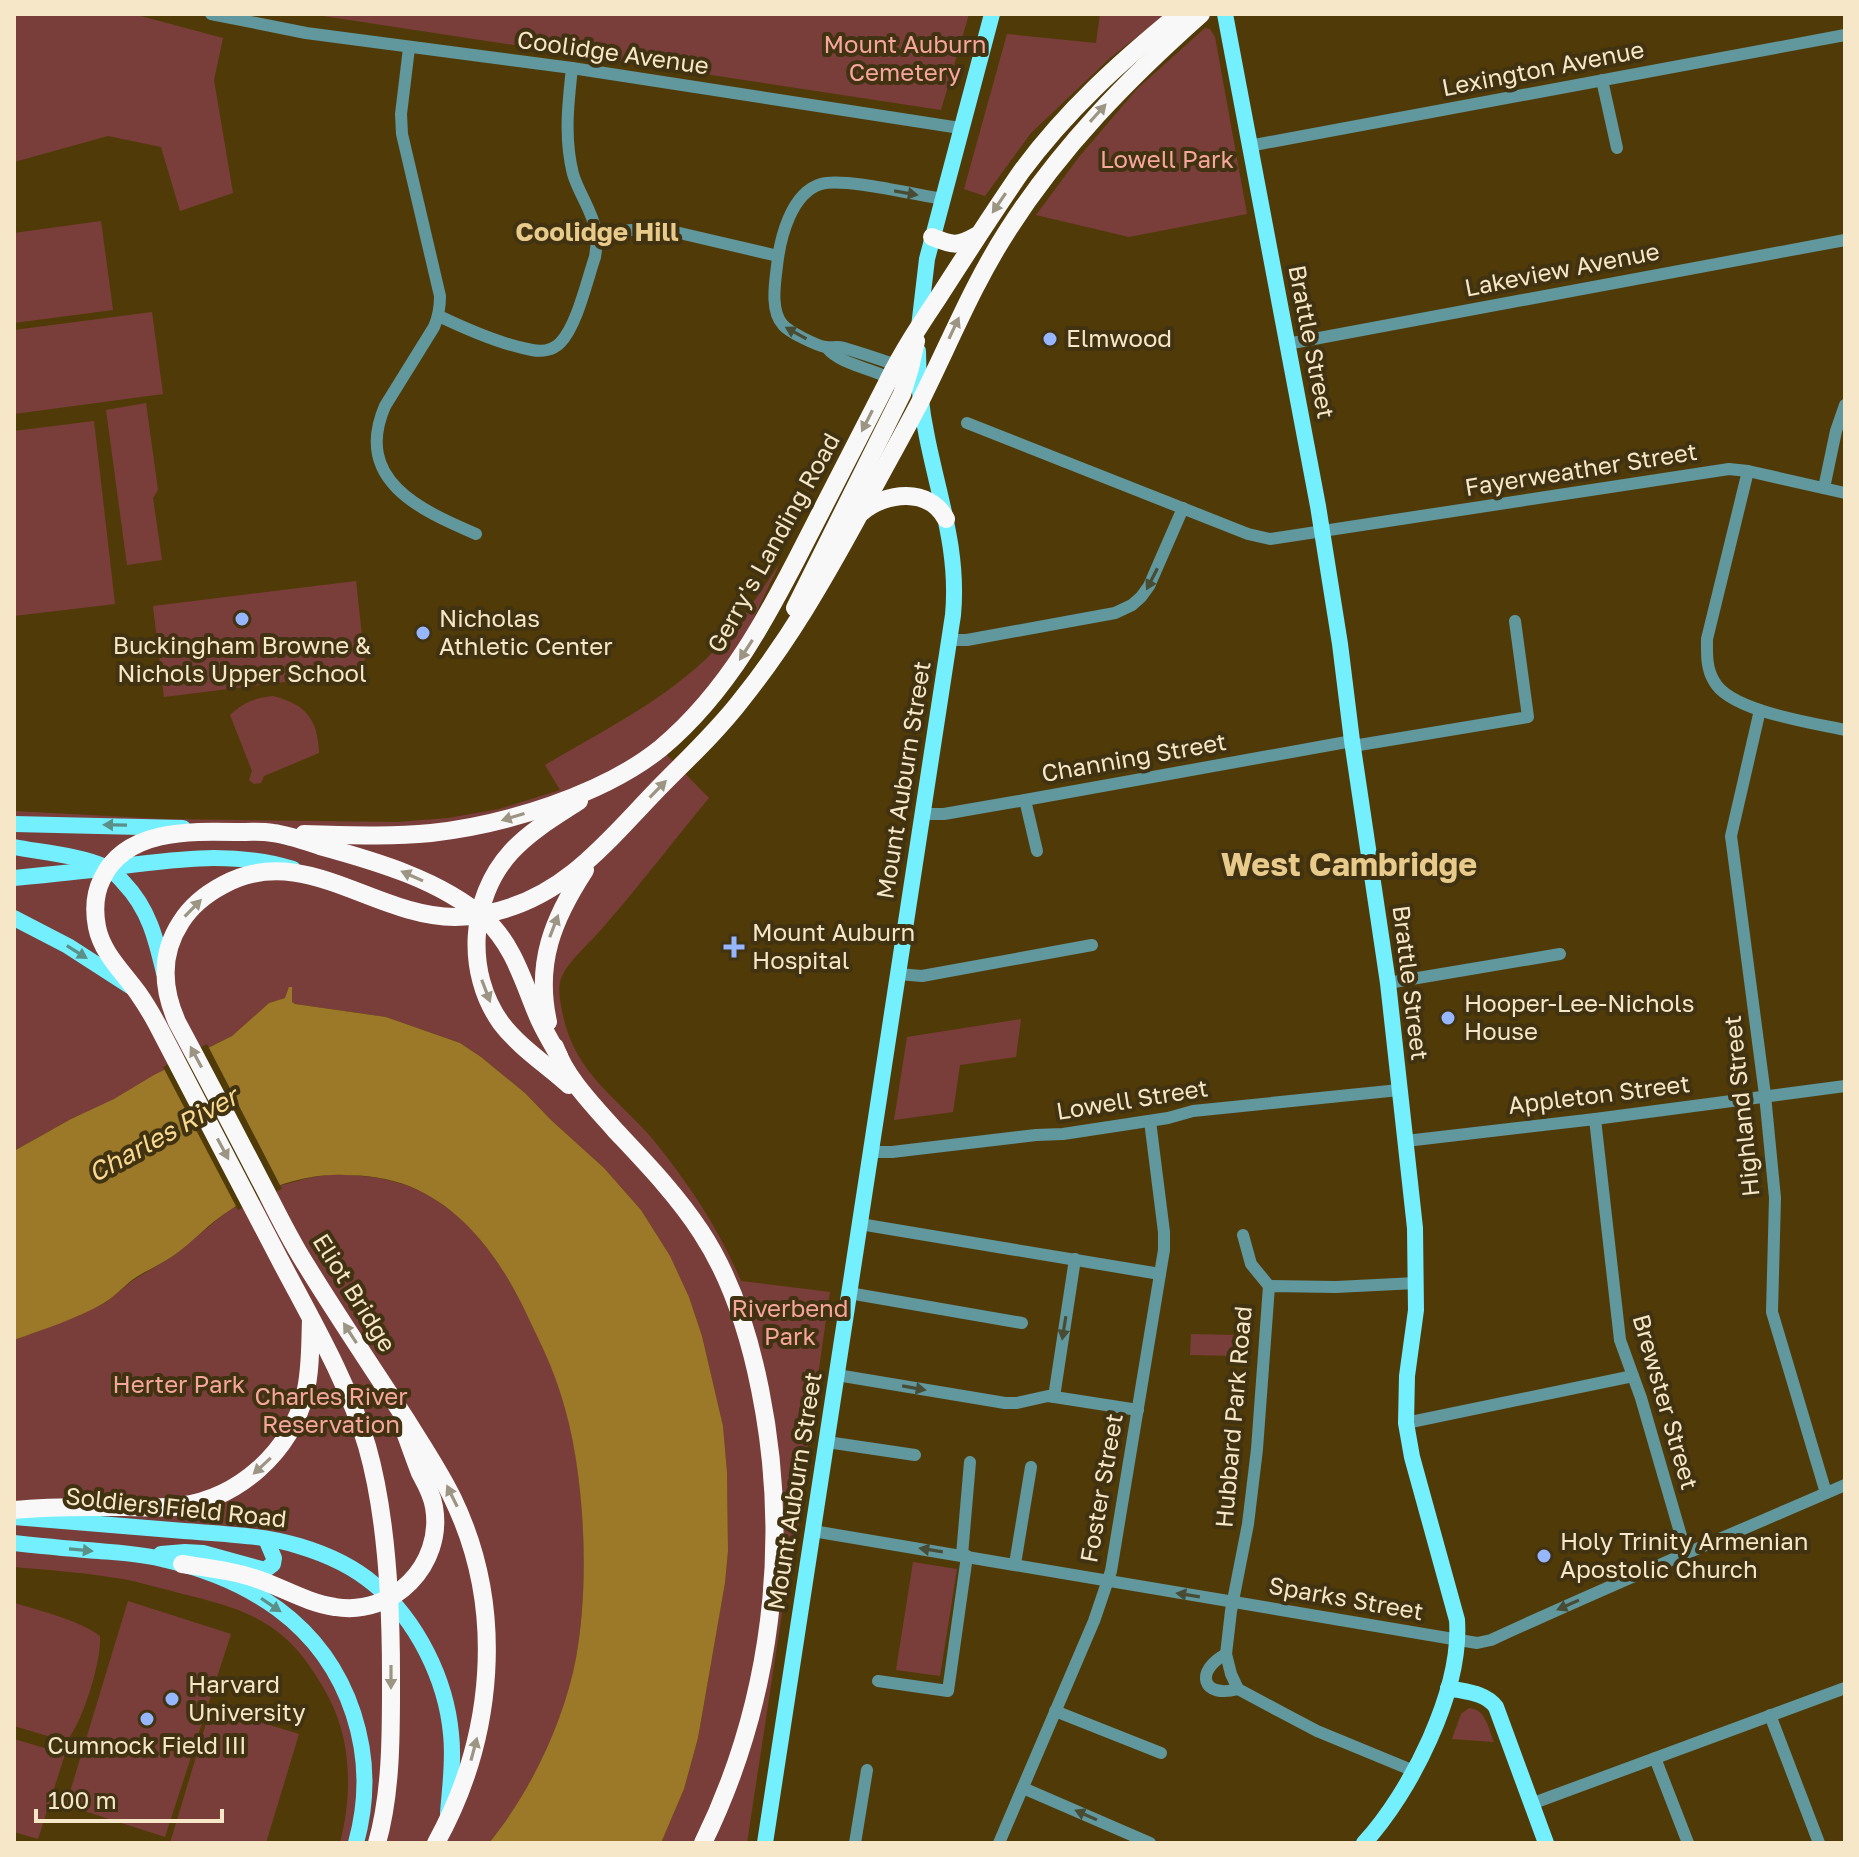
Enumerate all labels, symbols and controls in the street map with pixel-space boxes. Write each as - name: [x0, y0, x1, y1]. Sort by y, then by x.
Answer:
- street label: Coolidge Avenue: [515, 24, 711, 79]
- park label: Mount Auburn Cemetery: [823, 29, 987, 86]
- street label: Lexington Avenue: [1439, 34, 1646, 101]
- one-way arrow: [1088, 104, 1106, 123]
- park label: Lowell Park: [1100, 144, 1234, 173]
- one-way arrow: [893, 188, 918, 200]
- one-way arrow: [992, 193, 1007, 214]
- district label: Coolidge Hill: [515, 216, 679, 247]
- street label: Lakeview Avenue: [1462, 235, 1662, 302]
- street label: Brattle Street: [1283, 262, 1342, 421]
- one-way arrow: [947, 317, 961, 340]
- place label: Elmwood: [1066, 323, 1172, 352]
- one-way arrow: [785, 326, 808, 340]
- marker: Elmwood: [1041, 330, 1059, 348]
- one-way arrow: [861, 409, 874, 432]
- street label: Gerry's Landing Road: [700, 427, 845, 657]
- street label: Fayerweather Street: [1463, 436, 1699, 501]
- one-way arrow: [1145, 568, 1158, 591]
- place label: Nicholas Athletic Center: [439, 603, 613, 660]
- marker: Buckingham Browne & Nichols Upper School: [233, 610, 251, 628]
- marker: Nicholas Athletic Center: [414, 624, 432, 642]
- place label: Buckingham Browne & Nichols Upper School: [113, 630, 371, 687]
- one-way arrow: [739, 639, 753, 661]
- street label: Mount Auburn Street: [869, 659, 936, 901]
- street label: Channing Street: [1039, 726, 1228, 787]
- one-way arrow: [648, 780, 667, 799]
- one-way arrow: [500, 811, 524, 824]
- one-way arrow: [102, 819, 127, 831]
- district label: West Cambridge: [1221, 845, 1477, 883]
- one-way arrow: [400, 870, 424, 883]
- one-way arrow: [184, 899, 202, 918]
- street label: Brattle Street: [1388, 904, 1435, 1062]
- one-way arrow: [548, 914, 561, 938]
- place label: Mount Auburn Hospital: [752, 917, 915, 974]
- marker: Mount Auburn Hospital: [723, 936, 745, 958]
- one-way arrow: [66, 944, 87, 959]
- one-way arrow: [479, 979, 492, 1003]
- place label: Hooper-Lee-Nichols House: [1464, 988, 1694, 1045]
- marker: Hooper-Lee-Nichols House: [1439, 1009, 1457, 1027]
- street label: Highland Street: [1717, 1014, 1764, 1198]
- one-way arrow: [190, 1046, 203, 1069]
- street label: Appleton Street: [1506, 1068, 1691, 1119]
- street label: Lowell Street: [1054, 1072, 1210, 1125]
- water label: Charles River: [83, 1079, 246, 1188]
- one-way arrow: [216, 1138, 229, 1161]
- street label: Eliot Bridge: [307, 1228, 403, 1357]
- park label: Riverbend Park: [731, 1293, 849, 1350]
- street label: Hubbard Park Road: [1208, 1305, 1257, 1529]
- street label: Brewster Street: [1628, 1311, 1705, 1493]
- one-way arrow: [1057, 1316, 1070, 1341]
- one-way arrow: [343, 1323, 358, 1344]
- park label: Herter Park: [113, 1369, 245, 1398]
- street label: Mount Auburn Street: [760, 1370, 827, 1612]
- park label: Charles River Reservation: [254, 1381, 408, 1438]
- one-way arrow: [901, 1382, 926, 1395]
- street label: Foster Street: [1073, 1411, 1128, 1565]
- one-way arrow: [252, 1456, 271, 1474]
- street label: Soldiers Field Road: [64, 1480, 288, 1533]
- one-way arrow: [445, 1485, 459, 1508]
- place label: Holy Trinity Armenian Apostolic Church: [1560, 1526, 1809, 1583]
- one-way arrow: [69, 1543, 94, 1556]
- one-way arrow: [919, 1544, 944, 1556]
- marker: Holy Trinity Armenian Apostolic Church: [1535, 1547, 1553, 1565]
- street label: Sparks Street: [1267, 1570, 1426, 1625]
- one-way arrow: [1175, 1588, 1200, 1600]
- one-way arrow: [261, 1597, 282, 1612]
- one-way arrow: [1556, 1598, 1580, 1612]
- one-way arrow: [385, 1665, 397, 1690]
- place label: Harvard University: [188, 1669, 306, 1726]
- marker: Harvard University: [163, 1690, 181, 1708]
- marker: Cumnock Field III: [138, 1710, 156, 1728]
- place label: Cumnock Field III: [47, 1730, 247, 1759]
- one-way arrow: [468, 1737, 480, 1762]
- scale bar: [36, 1773, 222, 1823]
- text: 100 m: [48, 1785, 117, 1814]
- one-way arrow: [1075, 1809, 1098, 1822]

